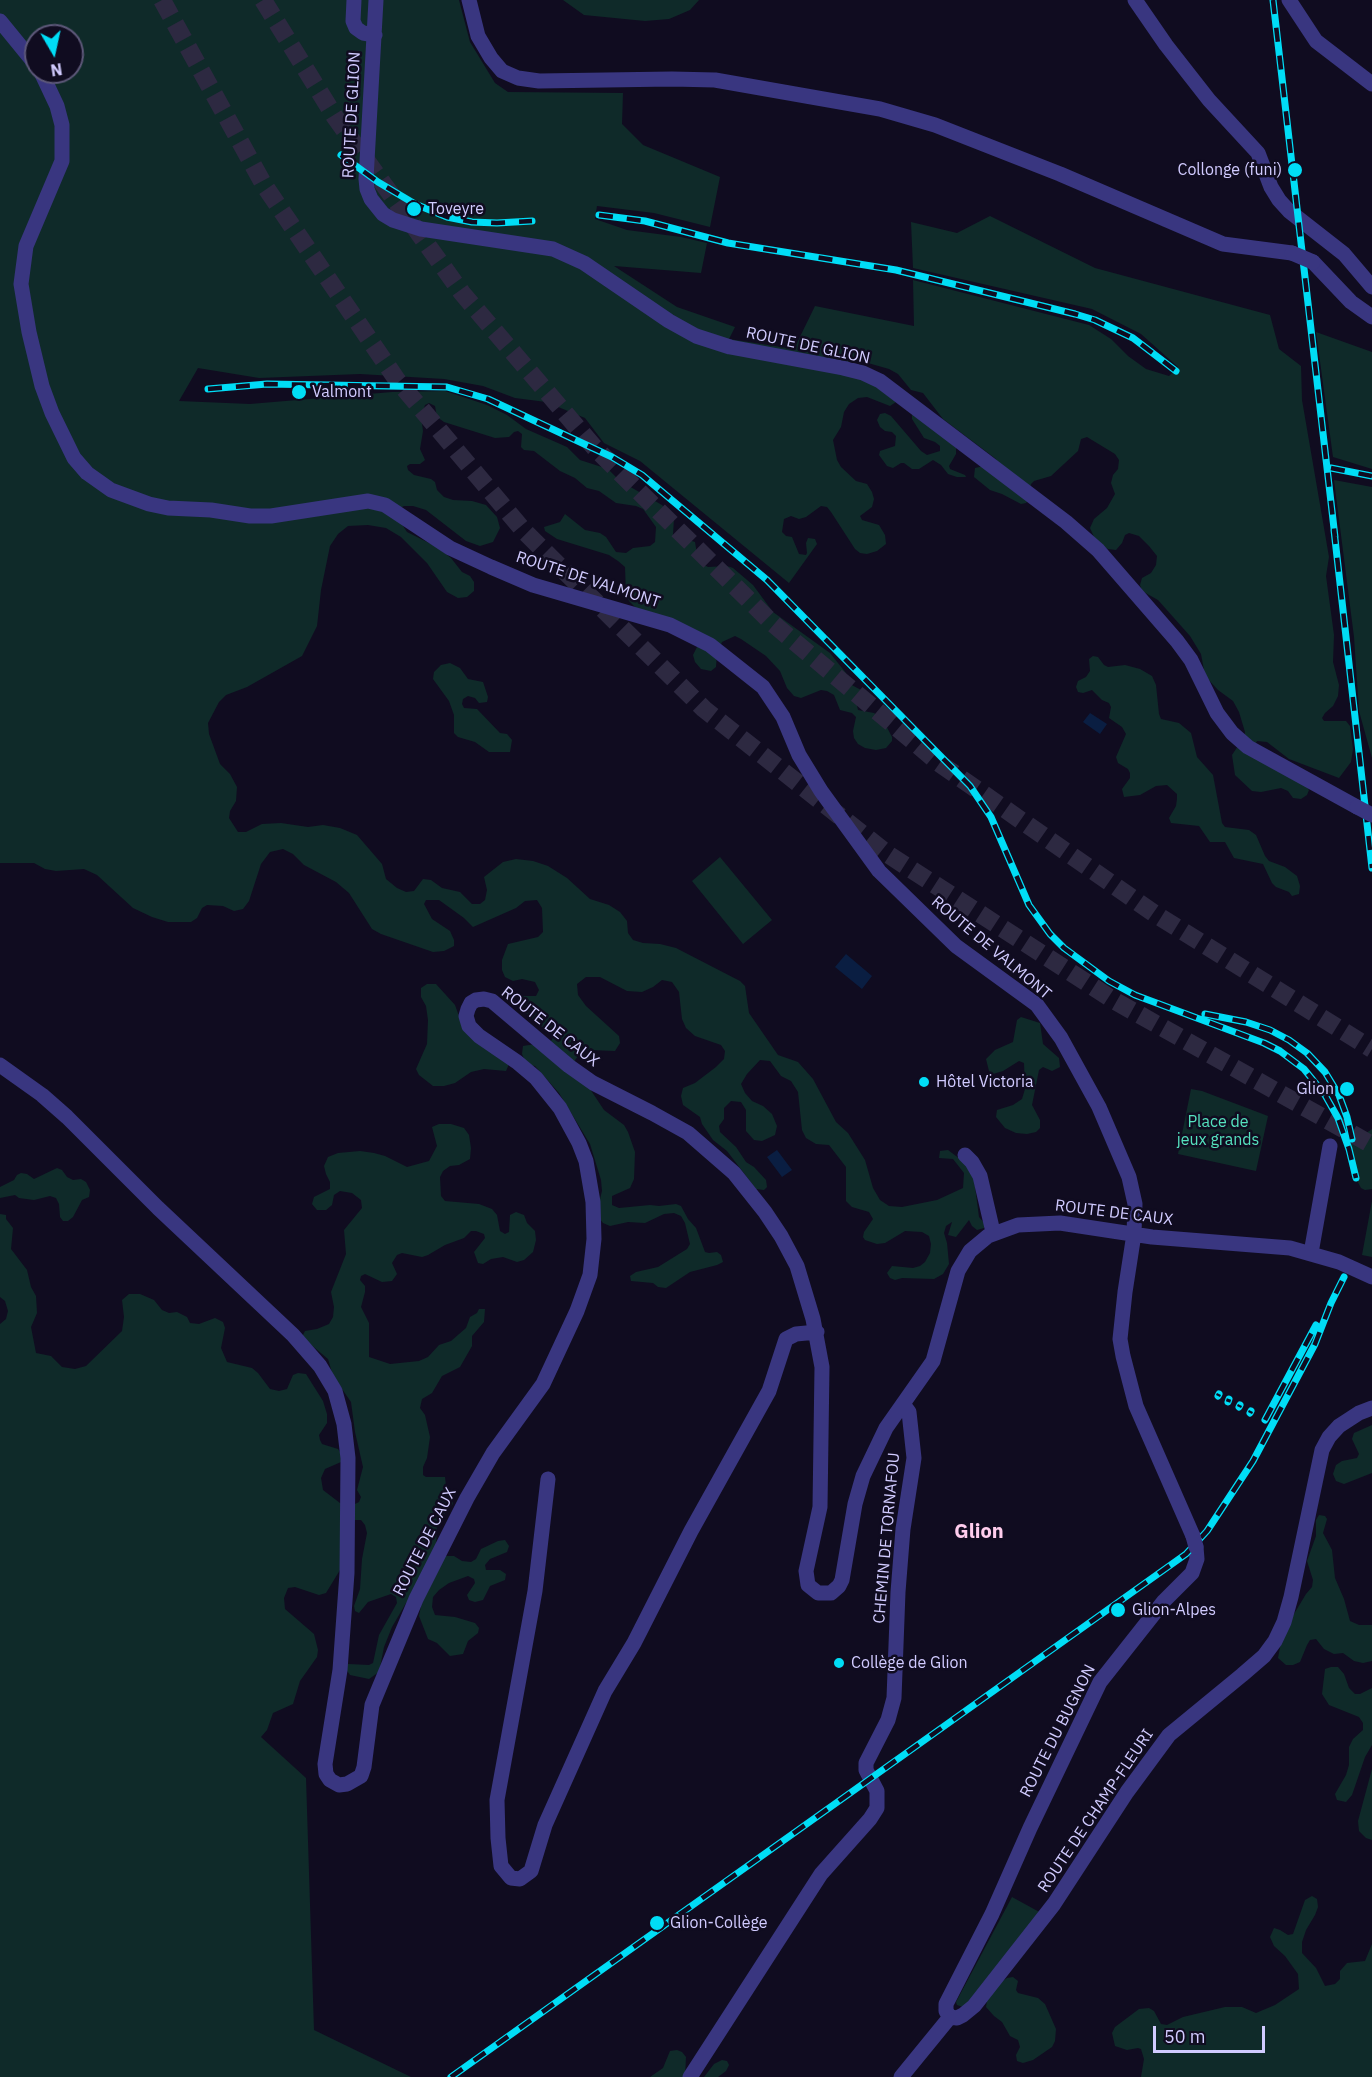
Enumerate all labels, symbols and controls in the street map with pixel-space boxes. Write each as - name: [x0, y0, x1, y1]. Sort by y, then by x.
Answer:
- north arrow: [24, 24, 84, 84]
- street label: ROUTE DE GLION: [339, 51, 365, 179]
- text: N: [49, 59, 64, 81]
- place label: Collonge (funi): [1177, 160, 1282, 180]
- marker: Collonge (funi): [1286, 161, 1304, 179]
- place label: Toveyre: [428, 199, 484, 219]
- marker: Toveyre: [405, 200, 423, 218]
- street label: ROUTE DE GLION: [744, 323, 872, 369]
- place label: Valmont: [312, 382, 372, 402]
- marker: Valmont: [290, 383, 308, 401]
- street label: ROUTE DE VALMONT: [513, 548, 663, 612]
- street label: ROUTE DE VALMONT: [927, 892, 1055, 1004]
- street label: ROUTE DE CAUX: [497, 983, 603, 1071]
- place label: Hôtel Victoria: [936, 1072, 1033, 1092]
- marker: Hôtel Victoria: [917, 1075, 931, 1089]
- place label: Glion: [1296, 1079, 1334, 1099]
- marker: Glion: [1338, 1080, 1356, 1098]
- park label: Place de jeux grands: [1177, 1112, 1259, 1150]
- street label: ROUTE DE CAUX: [1054, 1196, 1174, 1230]
- street label: CHEMIN DE TORNAFOU: [870, 1452, 904, 1624]
- street label: ROUTE DE CAUX: [389, 1485, 461, 1599]
- district label: Glion: [954, 1520, 1004, 1544]
- place label: Glion-Alpes: [1132, 1600, 1216, 1620]
- marker: Glion-Alpes: [1109, 1601, 1127, 1619]
- place label: Collège de Glion: [851, 1653, 968, 1673]
- marker: Collège de Glion: [832, 1656, 846, 1670]
- street label: ROUTE DU BUGNON: [1016, 1661, 1100, 1801]
- street label: ROUTE DE CHAMP-FLEURI: [1034, 1726, 1158, 1896]
- place label: Glion-Collège: [670, 1913, 768, 1933]
- marker: Glion-Collège: [648, 1914, 666, 1932]
- scale bar: [1156, 2014, 1268, 2052]
- text: 50 m: [1164, 2025, 1206, 2048]

